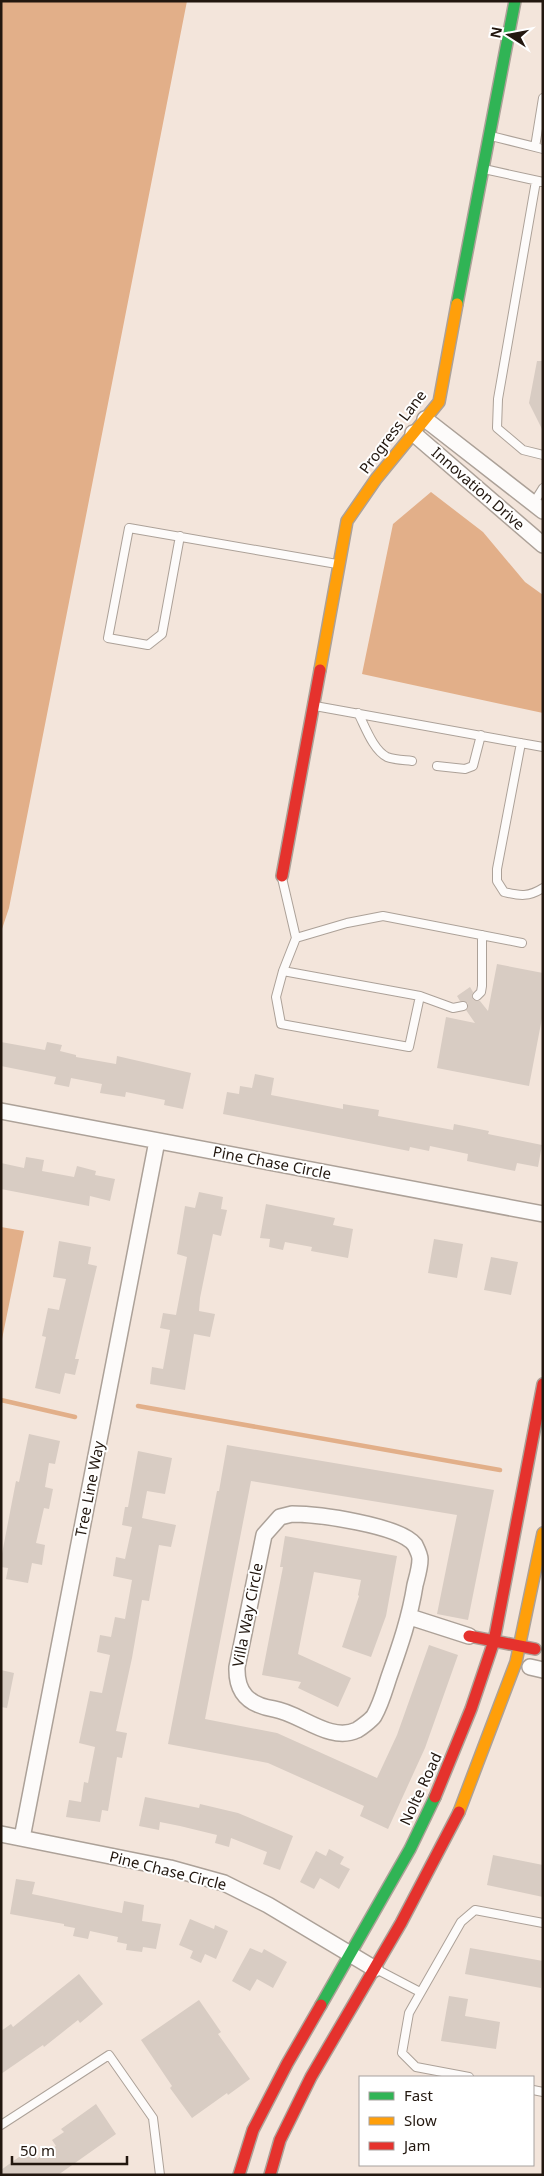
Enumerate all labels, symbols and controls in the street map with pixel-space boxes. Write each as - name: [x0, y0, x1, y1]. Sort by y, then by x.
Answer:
- north arrow: [484, 10, 534, 60]
- text: N: [485, 25, 506, 40]
- street label: Progress Lane: [354, 385, 430, 477]
- street label: Innovation Drive: [428, 442, 529, 534]
- street label: Pine Chase Circle: [211, 1141, 333, 1183]
- street label: Tree Line Way: [70, 1439, 108, 1539]
- street label: Villa Way Circle: [227, 1561, 267, 1668]
- street label: Nolte Road: [395, 1749, 446, 1828]
- street label: Pine Chase Circle: [108, 1846, 229, 1894]
- legend: [359, 2076, 534, 2166]
- text: Fast: [404, 2085, 433, 2105]
- text: Slow: [404, 2110, 437, 2130]
- scale bar: [12, 2134, 128, 2166]
- text: Jam: [402, 2135, 431, 2155]
- text: 50 m: [20, 2140, 55, 2160]

